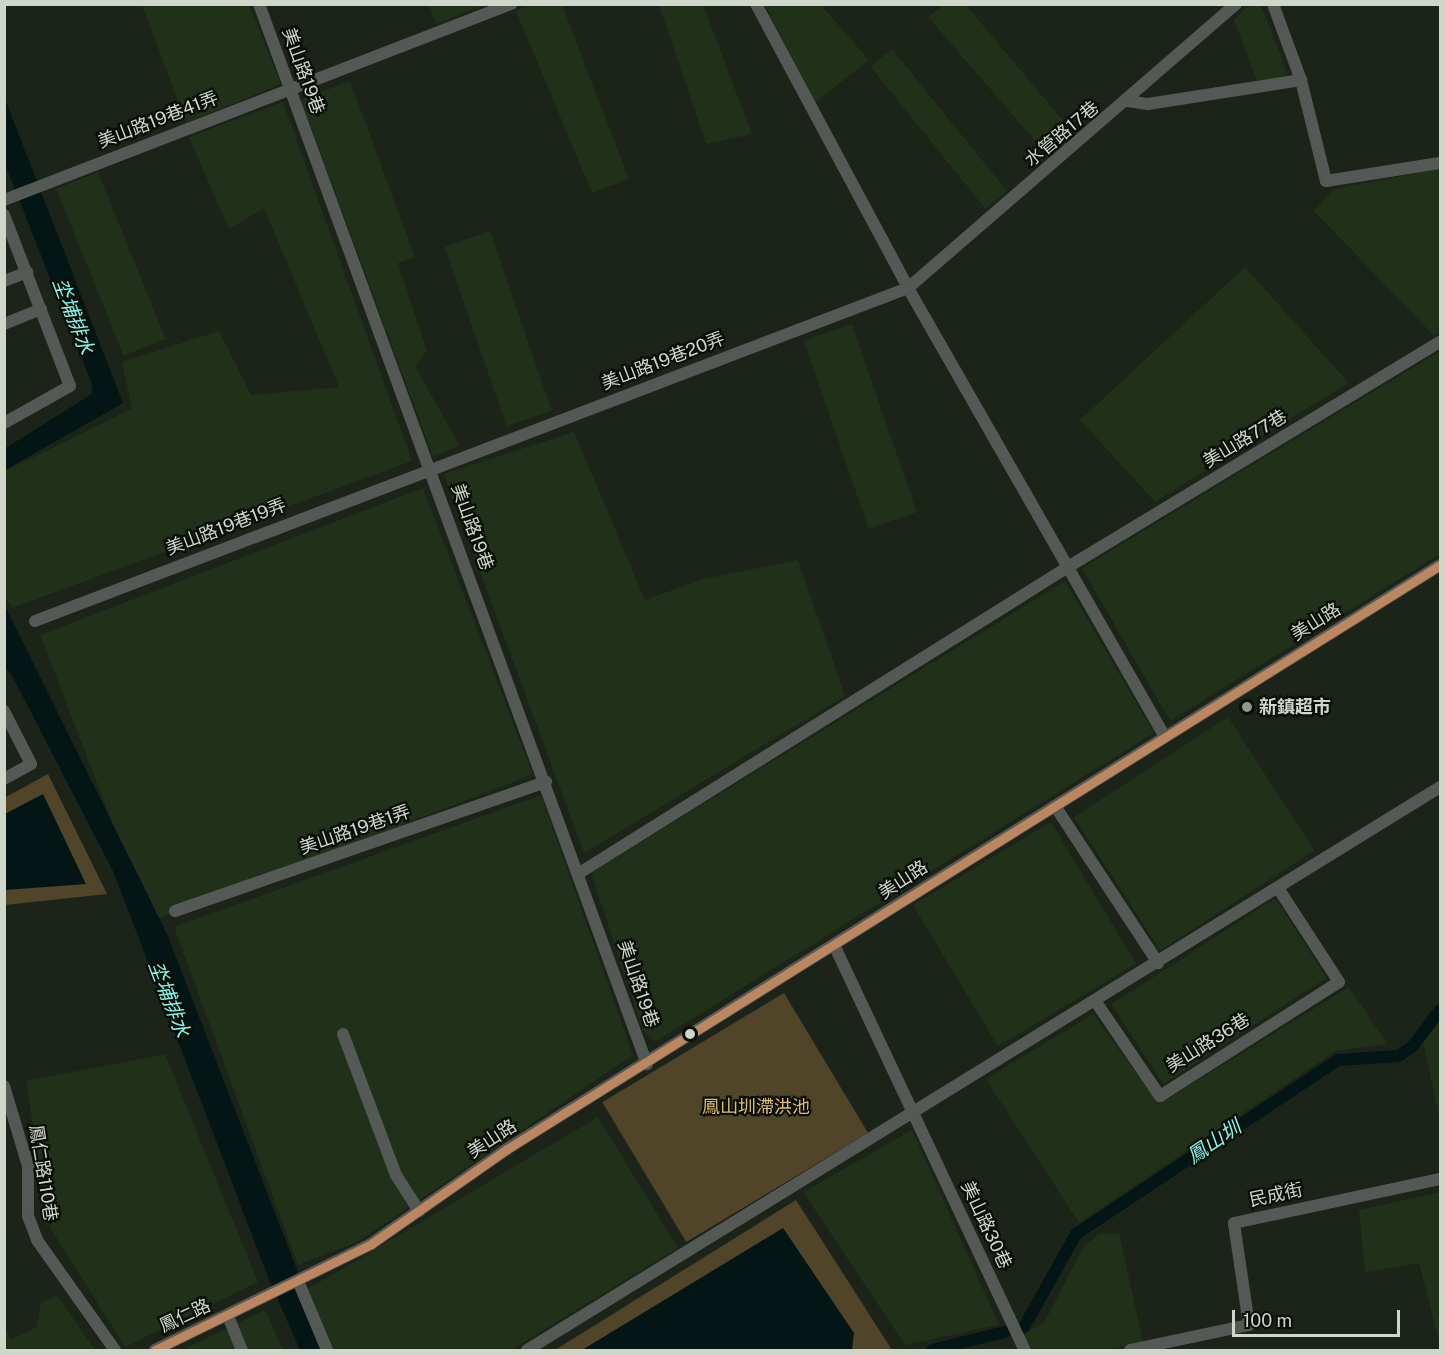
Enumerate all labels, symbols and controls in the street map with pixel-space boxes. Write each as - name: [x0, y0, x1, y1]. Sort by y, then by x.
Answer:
- street label: 美山路19巷: [277, 25, 329, 117]
- street label: 美山路19巷41弄: [95, 87, 221, 153]
- street label: 水管路17巷: [1021, 97, 1103, 171]
- water label: 坔埔排水: [47, 274, 99, 358]
- street label: 美山路19巷20弄: [598, 328, 728, 394]
- street label: 美山路77巷: [1199, 406, 1291, 472]
- street label: 美山路19巷: [446, 481, 498, 573]
- street label: 美山路19巷19弄: [163, 494, 289, 560]
- street label: 美山路: [1287, 599, 1345, 645]
- place label: 新鎮超市: [1259, 696, 1331, 718]
- marker: 新鎮超市: [1240, 700, 1254, 714]
- street label: 美山路19巷1弄: [297, 801, 413, 859]
- street label: 美山路: [874, 856, 932, 904]
- street label: 美山路19巷: [613, 938, 663, 1030]
- water label: 坔埔排水: [143, 957, 195, 1041]
- street label: 美山路36巷: [1162, 1009, 1254, 1077]
- unlabelled marker: [684, 1028, 696, 1040]
- park label: 鳳山圳滯洪池: [702, 1096, 810, 1118]
- street label: 美山路: [463, 1115, 521, 1163]
- water label: 鳳山圳: [1182, 1115, 1246, 1169]
- street label: 鳳仁路110巷: [25, 1123, 61, 1223]
- street label: 美山路30巷: [956, 1178, 1016, 1272]
- street label: 民成街: [1247, 1179, 1305, 1211]
- street label: 鳳仁路: [156, 1295, 214, 1337]
- scale bar: [1235, 1298, 1403, 1336]
- text: 100 m: [1243, 1310, 1292, 1331]

